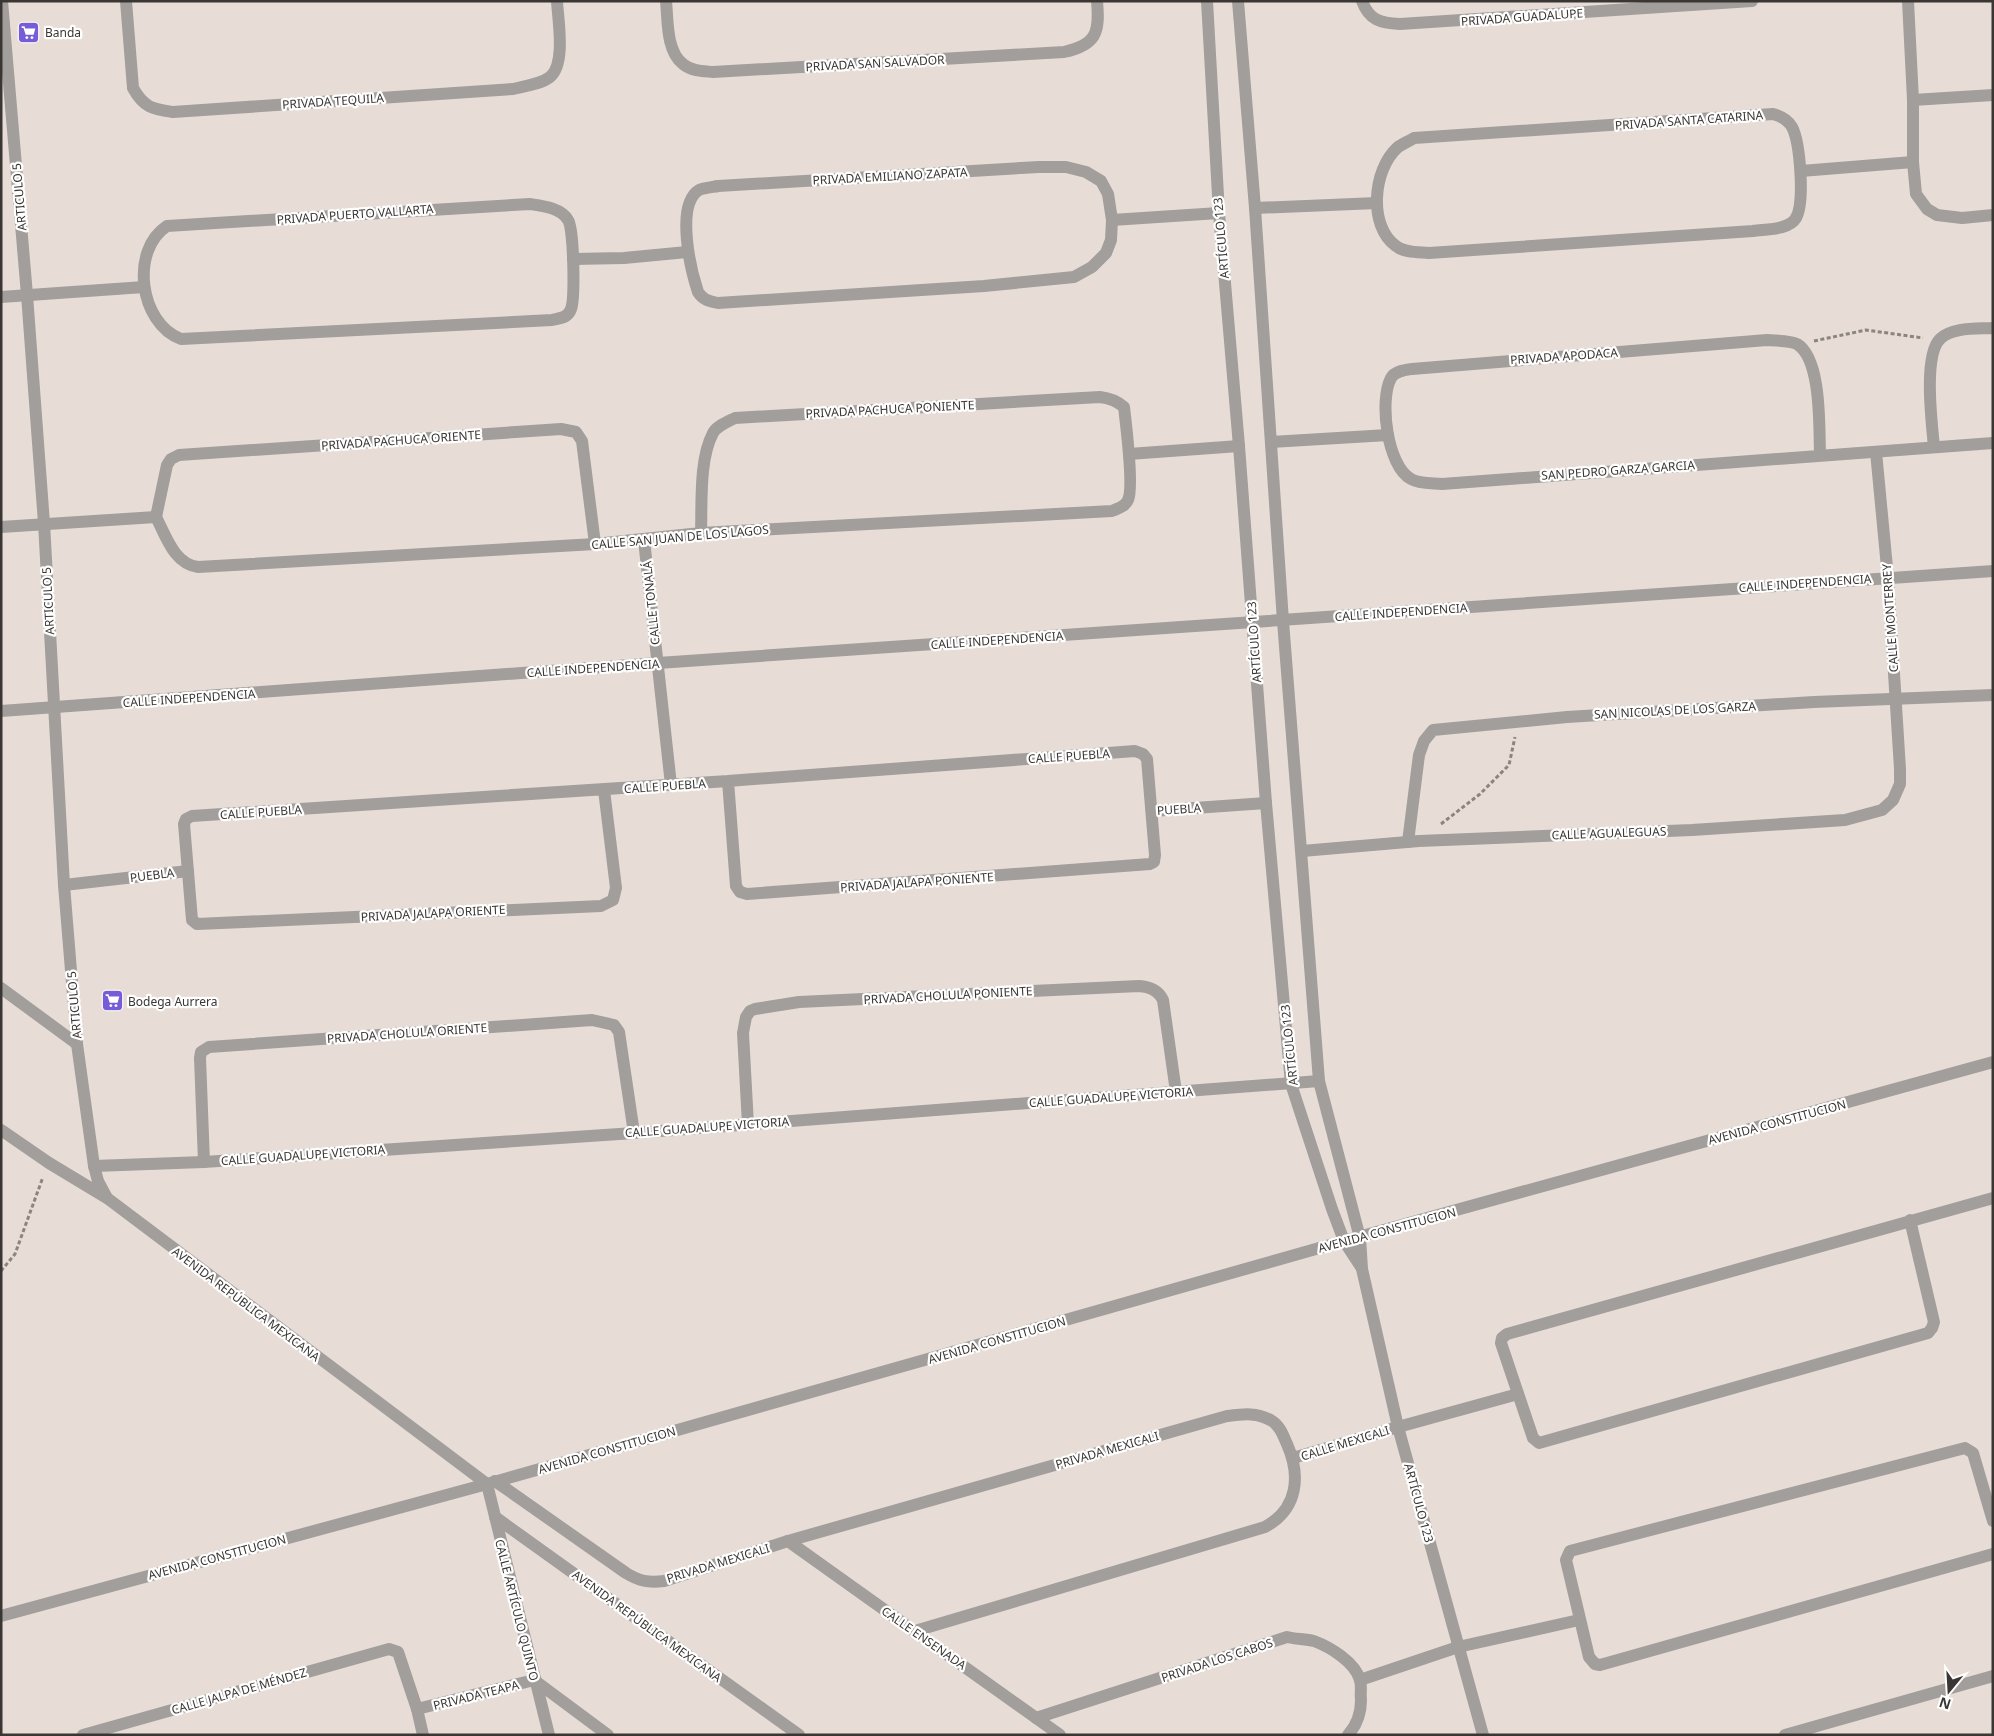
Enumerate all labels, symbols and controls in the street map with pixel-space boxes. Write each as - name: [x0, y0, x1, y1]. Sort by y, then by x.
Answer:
- street label: PRIVADA GUADALUPE: [1460, 4, 1584, 30]
- supermarket icon: Banda: [17, 20, 41, 44]
- place label: Banda: [45, 24, 81, 41]
- street label: PRIVADA SAN SALVADOR: [805, 51, 946, 75]
- street label: PRIVADA TEQUILA: [282, 89, 385, 113]
- street label: PRIVADA SANTA CATARINA: [1614, 106, 1764, 134]
- street label: ARTICULO 5: [8, 162, 30, 231]
- street label: PRIVADA EMILIANO ZAPATA: [812, 163, 968, 189]
- street label: ARTÍCULO 123: [1209, 197, 1233, 279]
- street label: PRIVADA PUERTO VALLARTA: [276, 200, 434, 228]
- street label: PRIVADA APODACA: [1510, 344, 1619, 368]
- street label: PRIVADA PACHUCA PONIENTE: [805, 396, 975, 422]
- street label: PRIVADA PACHUCA ORIENTE: [320, 426, 482, 454]
- street label: SAN PEDRO GARZA GARCIA: [1541, 456, 1696, 484]
- street label: CALLE SAN JUAN DE LOS LAGOS: [591, 521, 770, 553]
- street label: CALLE TONALÁ: [638, 560, 664, 646]
- street label: CALLE MONTERREY: [1878, 563, 1902, 673]
- street label: ARTICULO 5: [38, 567, 58, 635]
- street label: CALLE INDEPENDENCIA: [1738, 570, 1872, 596]
- street label: CALLE INDEPENDENCIA: [1334, 599, 1468, 625]
- street label: ARTÍCULO 123: [1243, 601, 1265, 683]
- street label: CALLE INDEPENDENCIA: [930, 627, 1064, 653]
- street label: CALLE INDEPENDENCIA: [526, 655, 660, 681]
- street label: CALLE INDEPENDENCIA: [122, 685, 256, 711]
- street label: SAN NICOLAS DE LOS GARZA: [1594, 697, 1757, 723]
- street label: CALLE PUEBLA: [1027, 745, 1111, 767]
- street label: CALLE PUEBLA: [623, 775, 707, 797]
- street label: PUEBLA: [1156, 799, 1202, 819]
- street label: CALLE PUEBLA: [219, 801, 303, 823]
- street label: CALLE AGUALEGUAS: [1551, 822, 1667, 843]
- street label: PUEBLA: [129, 864, 175, 886]
- street label: PRIVADA JALAPA PONIENTE: [840, 868, 994, 896]
- street label: PRIVADA JALAPA ORIENTE: [360, 901, 506, 925]
- street label: ARTICULO 5: [63, 970, 85, 1039]
- street label: PRIVADA CHOLULA PONIENTE: [863, 982, 1033, 1008]
- supermarket icon: Bodega Aurrera: [100, 989, 124, 1013]
- place label: Bodega Aurrera: [128, 993, 217, 1010]
- street label: ARTÍCULO 123: [1276, 1004, 1302, 1086]
- street label: PRIVADA CHOLULA ORIENTE: [326, 1019, 488, 1047]
- street label: CALLE GUADALUPE VICTORIA: [1028, 1083, 1194, 1111]
- street label: AVENIDA CONSTITUCION: [1706, 1095, 1848, 1149]
- street label: CALLE GUADALUPE VICTORIA: [624, 1113, 790, 1141]
- street label: CALLE GUADALUPE VICTORIA: [220, 1141, 386, 1169]
- street label: AVENIDA CONSTITUCION: [1316, 1203, 1458, 1257]
- street label: AVENIDA REPÚBLICA MEXICANA: [169, 1243, 324, 1365]
- street label: AVENIDA CONSTITUCION: [926, 1312, 1068, 1368]
- street label: CALLE MEXICALI: [1299, 1421, 1391, 1465]
- street label: AVENIDA CONSTITUCION: [536, 1422, 678, 1478]
- street label: PRIVADA MEXICALI: [1053, 1427, 1161, 1473]
- street label: ARTÍCULO 123: [1400, 1461, 1438, 1545]
- street label: AVENIDA CONSTITUCION: [146, 1530, 288, 1584]
- street label: CALLE ARTÍCULO QUINTO: [491, 1537, 543, 1683]
- street label: PRIVADA MEXICALI: [664, 1539, 772, 1587]
- street label: AVENIDA REPÚBLICA MEXICANA: [569, 1566, 725, 1686]
- street label: CALLE ENSENADA: [878, 1602, 970, 1674]
- street label: PRIVADA LOS CABOS: [1159, 1634, 1275, 1686]
- street label: CALLE JALPA DE MÉNDEZ: [169, 1664, 309, 1718]
- north arrow: [1924, 1666, 1974, 1716]
- street label: PRIVADA TEAPA: [431, 1676, 521, 1714]
- text: N: [1936, 1693, 1953, 1715]

